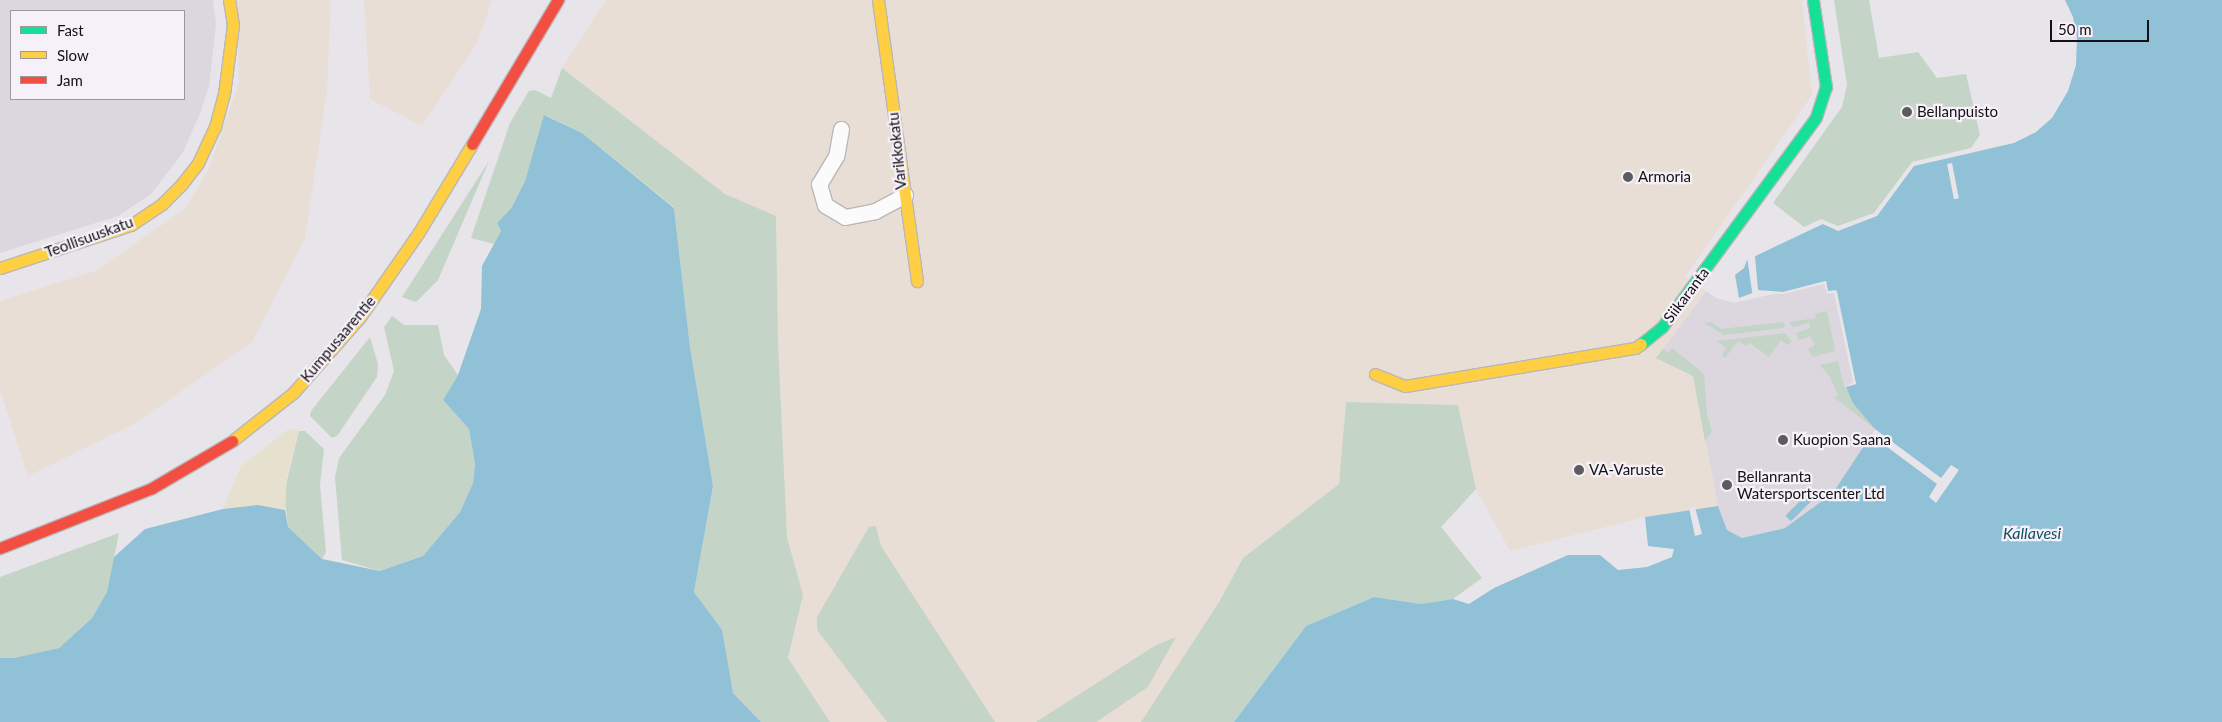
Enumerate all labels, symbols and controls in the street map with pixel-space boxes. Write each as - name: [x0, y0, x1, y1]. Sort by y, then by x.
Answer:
- legend: [10, 10, 185, 100]
- scale bar: [2052, 10, 2151, 42]
- text: 50 m: [2058, 20, 2092, 38]
- text: Fast: [57, 21, 84, 39]
- text: Slow: [57, 46, 89, 64]
- text: Jam: [57, 71, 83, 89]
- place label: Bellanpuisto: [1917, 103, 1998, 121]
- marker: Bellanpuisto: [1901, 106, 1913, 118]
- street label: Varikkokatu: [884, 111, 910, 191]
- place label: Armoria: [1638, 168, 1691, 186]
- marker: Armoria: [1622, 171, 1634, 183]
- street label: Teollisuuskatu: [42, 213, 136, 261]
- street label: Siikaranta: [1659, 264, 1713, 326]
- street label: Kumpusaarentie: [297, 292, 379, 386]
- place label: Kuopion Saana: [1793, 431, 1891, 449]
- marker: Kuopion Saana: [1777, 434, 1789, 446]
- place label: VA-Varuste: [1589, 461, 1664, 479]
- marker: VA-Varuste: [1573, 464, 1585, 476]
- place label: Bellanranta Watersportscenter Ltd: [1737, 467, 1885, 502]
- marker: Bellanranta Watersportscenter Ltd: [1721, 479, 1733, 491]
- water label: Kallavesi: [2003, 523, 2061, 543]

